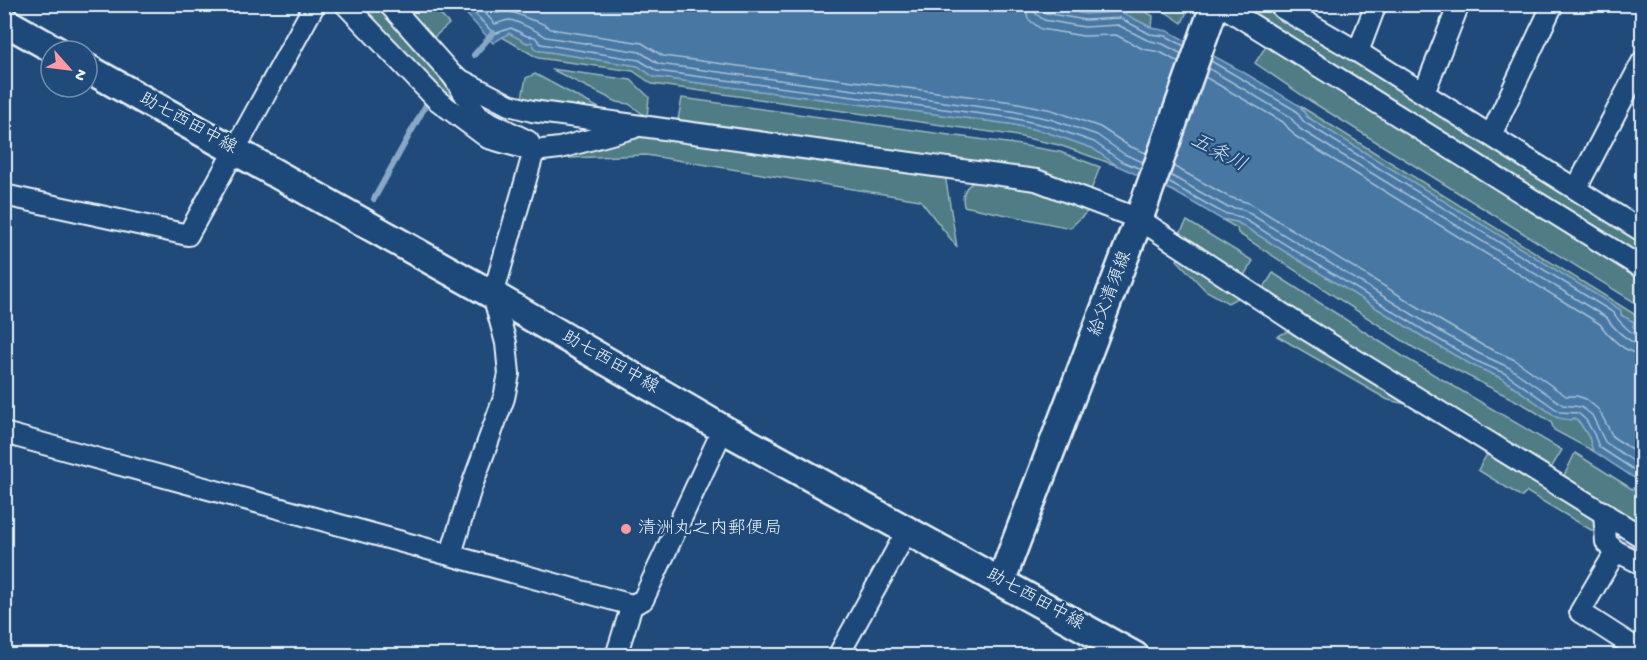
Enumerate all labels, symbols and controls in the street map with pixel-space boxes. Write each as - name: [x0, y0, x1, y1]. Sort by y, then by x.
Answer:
- north arrow: [39, 39, 99, 99]
- text: N: [68, 65, 90, 84]
- street label: 助七西田中線: [136, 88, 241, 159]
- water label: 五条川: [1186, 129, 1250, 178]
- street label: 給父清須線: [1084, 248, 1137, 340]
- street label: 助七西田中線: [558, 326, 663, 399]
- place label: 清洲丸之内郵便局: [638, 518, 782, 540]
- marker: 清洲丸之内郵便局: [619, 522, 633, 536]
- street label: 助七西田中線: [983, 564, 1088, 635]

